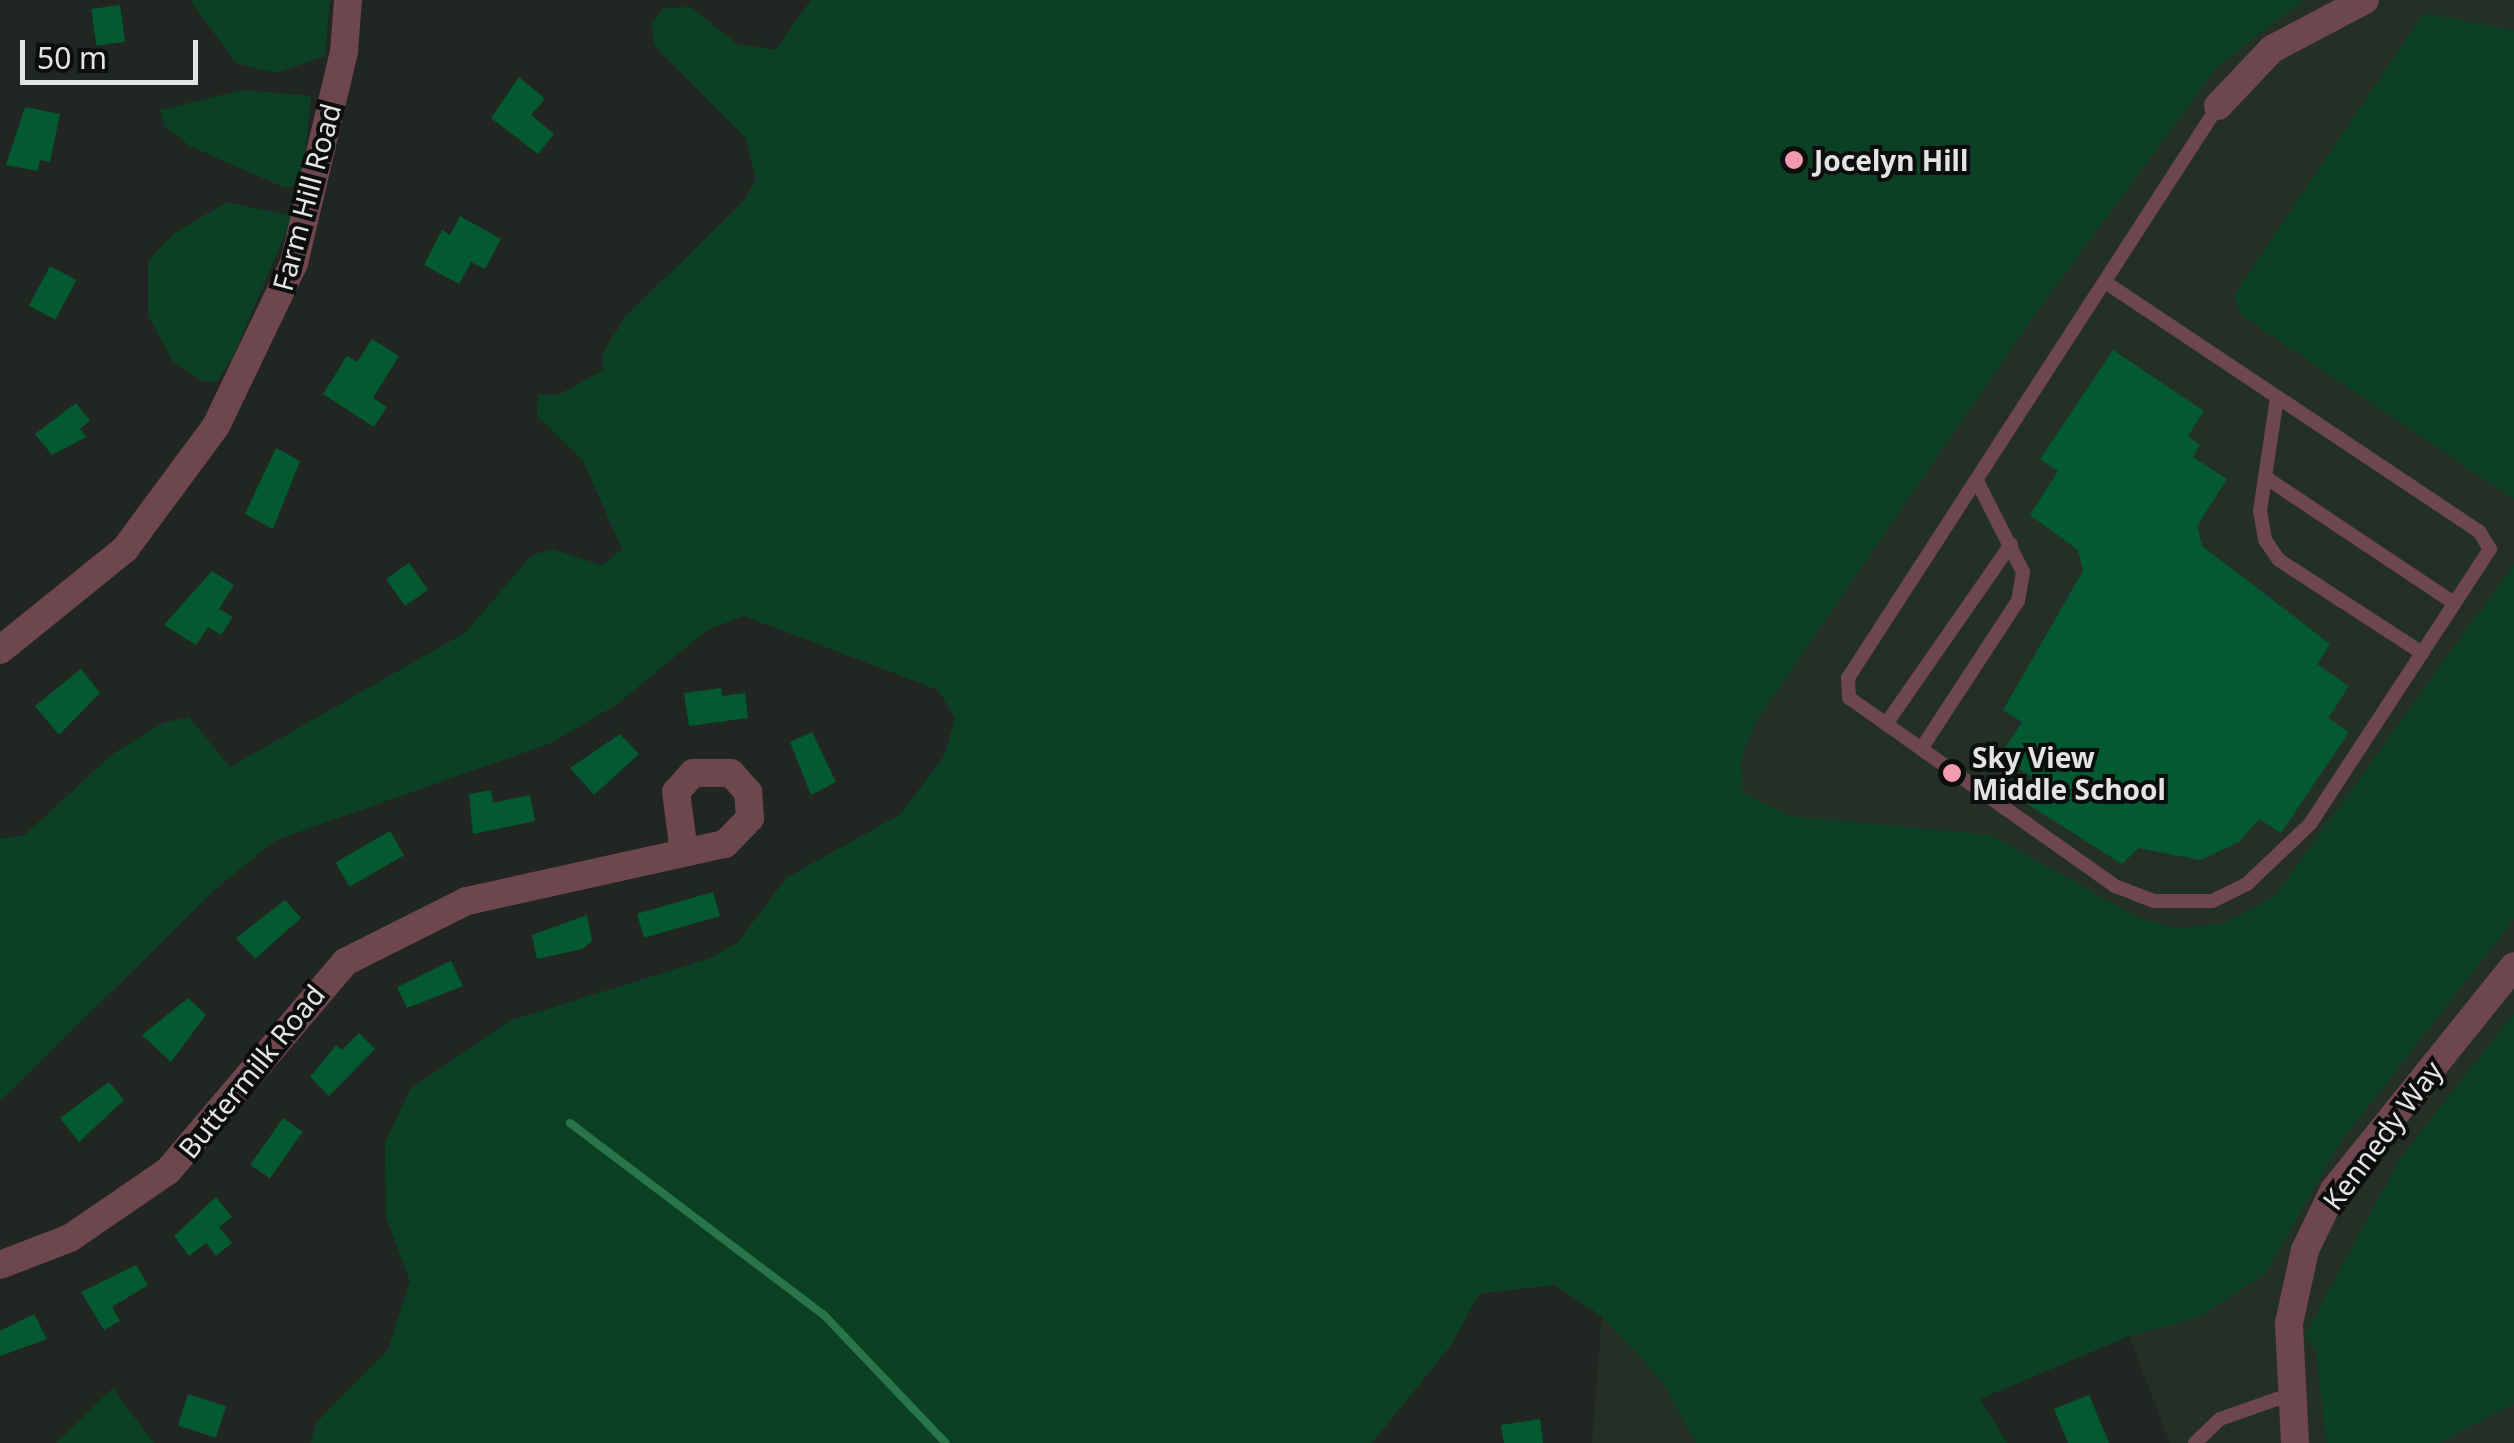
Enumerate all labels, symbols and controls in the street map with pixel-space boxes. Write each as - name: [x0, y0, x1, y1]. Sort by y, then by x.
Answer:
- scale bar: [25, 20, 202, 82]
- text: 50 m: [37, 37, 107, 78]
- street label: Farm Hill Road: [265, 100, 347, 294]
- place label: Jocelyn Hill: [1814, 143, 1968, 177]
- marker: Jocelyn Hill: [1783, 149, 1805, 171]
- place label: Sky View Middle School: [1972, 740, 2166, 806]
- marker: Sky View Middle School: [1941, 762, 1963, 784]
- street label: Buttermilk Road: [171, 978, 331, 1164]
- street label: Kennedy Way: [2315, 1054, 2449, 1216]

